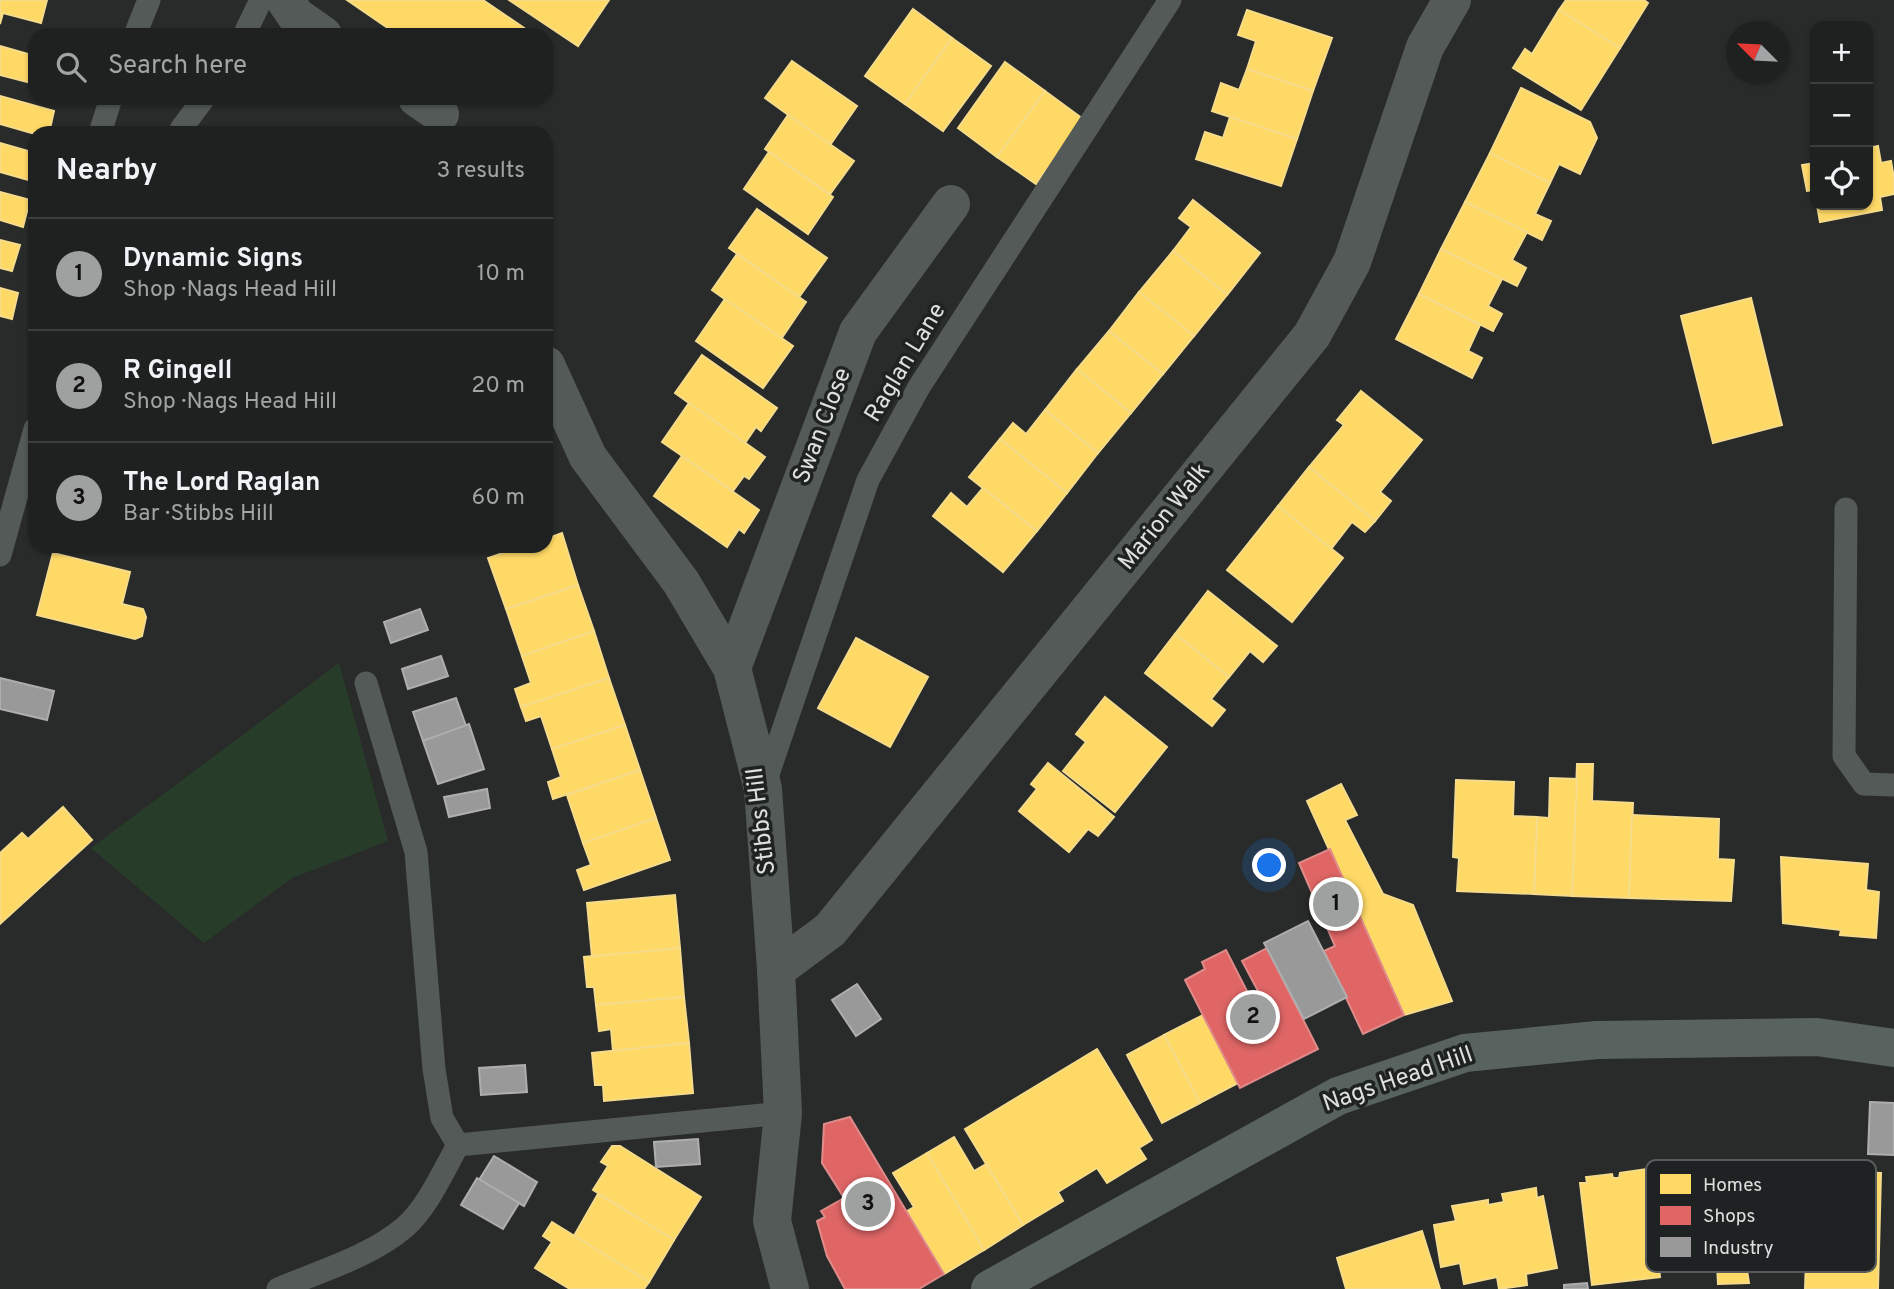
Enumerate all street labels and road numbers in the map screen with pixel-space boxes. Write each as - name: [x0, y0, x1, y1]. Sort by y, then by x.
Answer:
- street label: Raglan Lane: [859, 298, 953, 428]
- street label: Swan Close: [787, 364, 859, 488]
- street label: Marion Walk: [1112, 457, 1218, 577]
- street label: Stibbs Hill: [741, 766, 783, 876]
- street label: Nags Head Hill: [1319, 1040, 1477, 1120]

